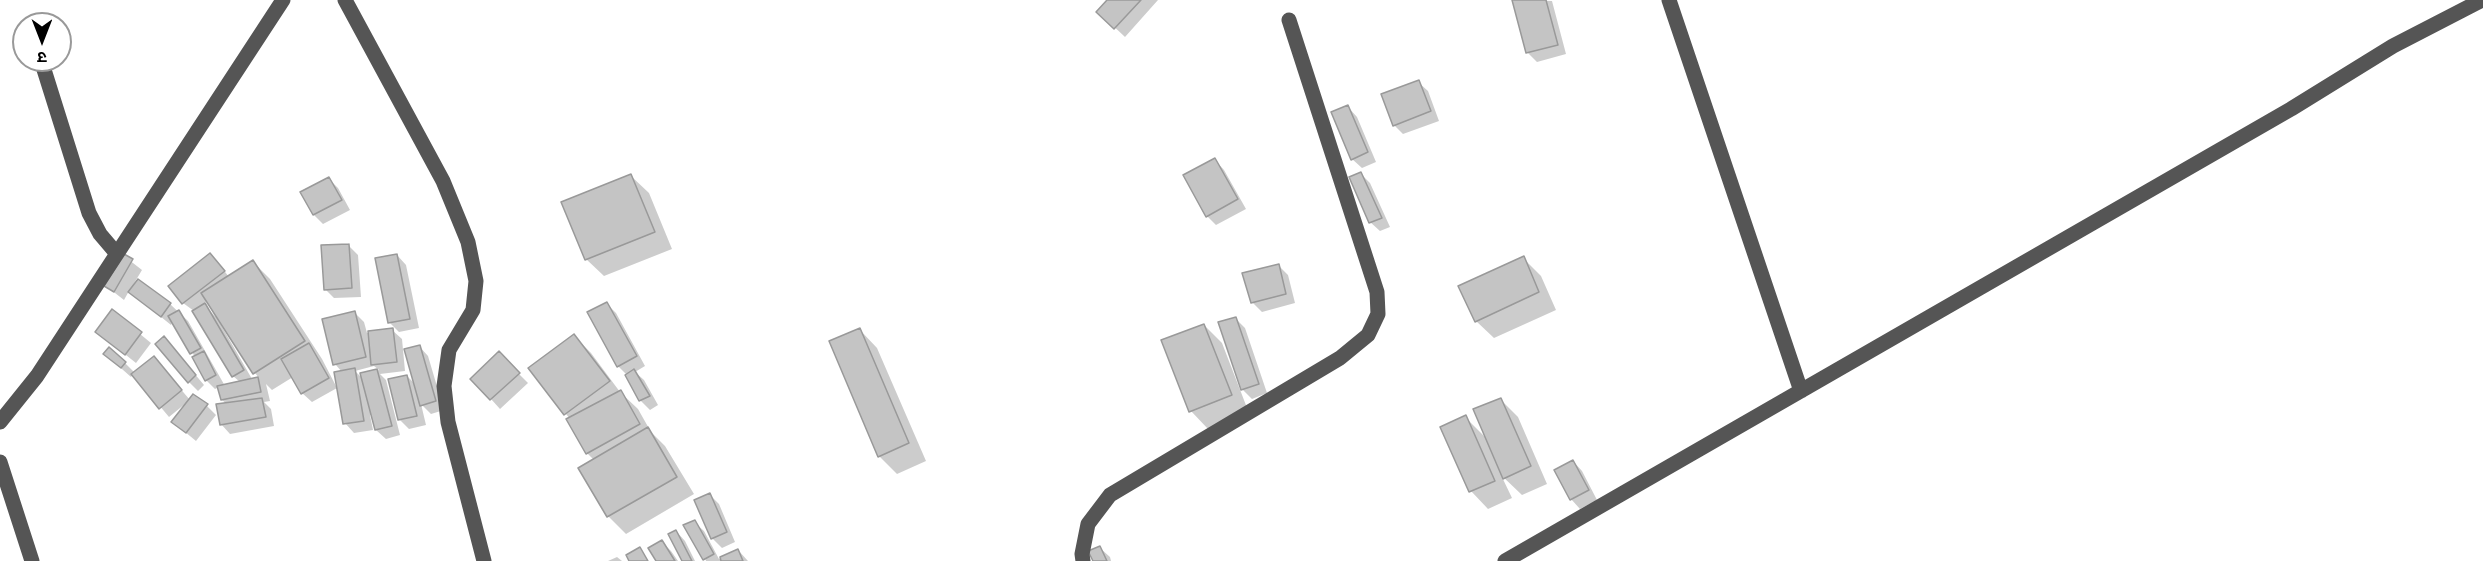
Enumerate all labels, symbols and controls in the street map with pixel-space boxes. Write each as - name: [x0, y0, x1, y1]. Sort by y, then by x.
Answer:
- north arrow: [12, 12, 72, 72]
- text: उ: [37, 48, 47, 68]

